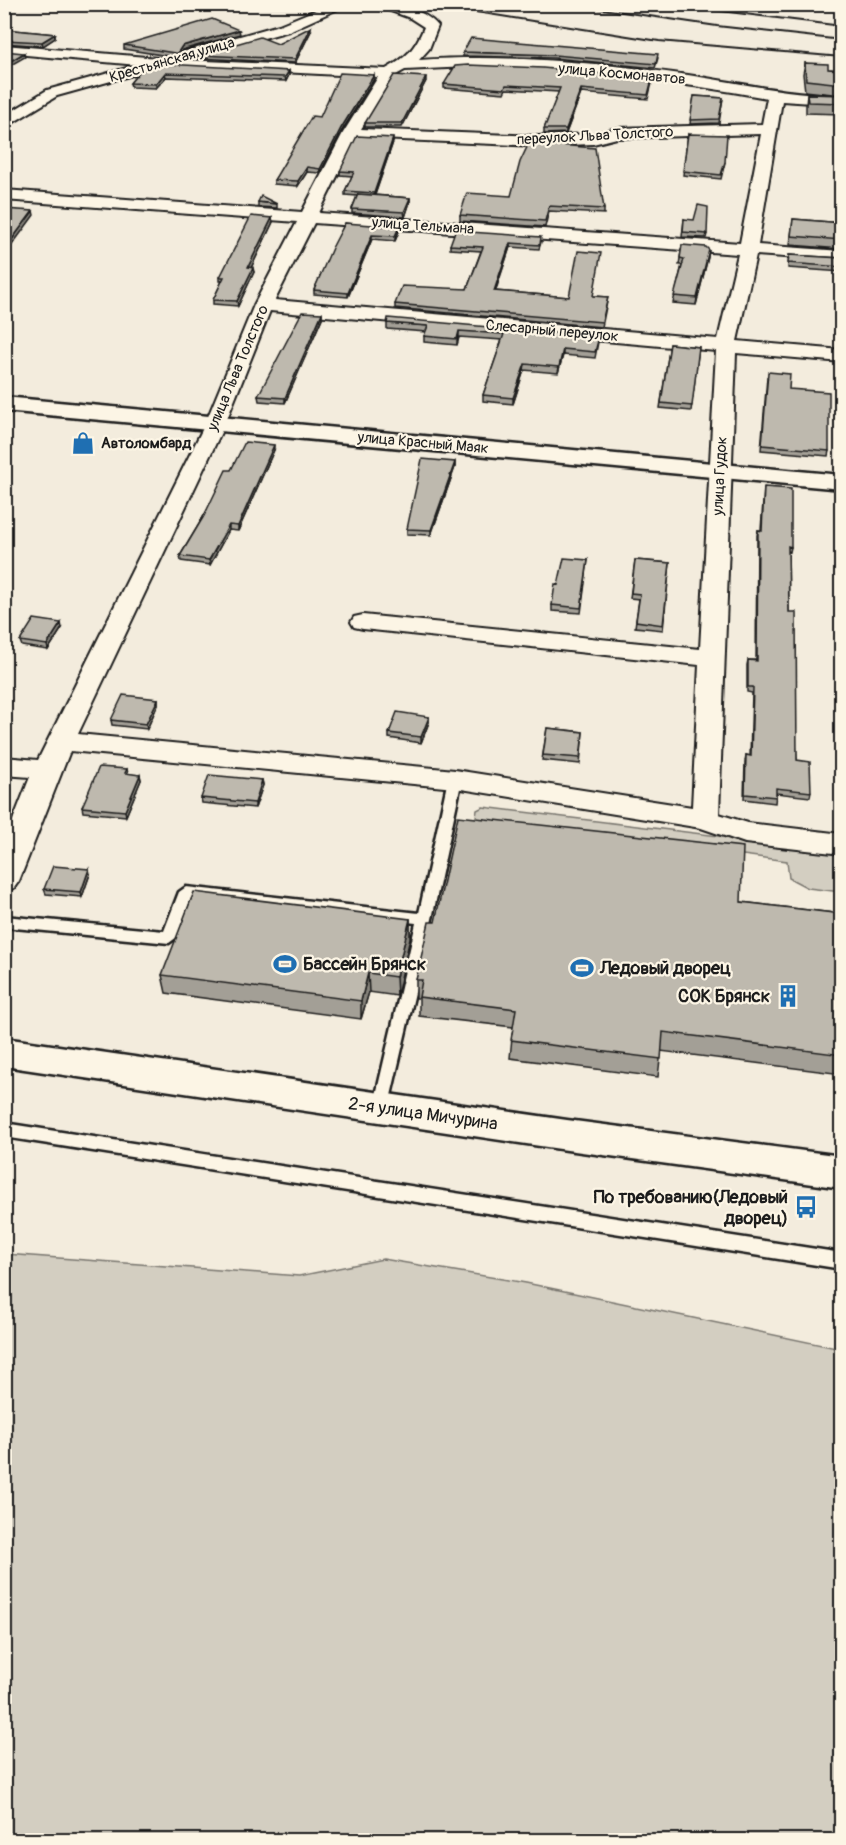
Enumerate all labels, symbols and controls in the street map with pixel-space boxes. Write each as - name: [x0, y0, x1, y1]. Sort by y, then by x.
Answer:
- street label: Крестьянская улица: [107, 33, 237, 87]
- street label: улица Космонавтов: [557, 59, 686, 89]
- street label: переулок Льва Толстого: [516, 122, 674, 150]
- street label: улица Тельмана: [370, 213, 475, 239]
- street label: улица Льва Толстого: [203, 302, 273, 435]
- street label: Слесарный переулок: [485, 316, 620, 346]
- street label: улица Красный Маяк: [356, 428, 489, 458]
- shop icon: Автоломбард: [70, 430, 96, 456]
- place label: Автоломбард: [101, 434, 192, 453]
- street label: улица Гудок: [708, 436, 732, 517]
- sports icon: Бассейн Брянск: [272, 951, 298, 977]
- place label: Бассейн Брянск: [303, 953, 426, 976]
- sports icon: Ледовый дворец: [569, 955, 595, 981]
- place label: Ледовый дворец: [599, 957, 731, 980]
- building icon: СОК Брянск: [775, 983, 801, 1009]
- place label: СОК Брянск: [678, 985, 770, 1008]
- street label: 2-я улица Мичурина: [347, 1092, 499, 1136]
- place label: По требованию(Ледовый дворец): [594, 1186, 788, 1230]
- bus stop icon: По требованию(Ледовый дворец): [793, 1194, 819, 1220]

